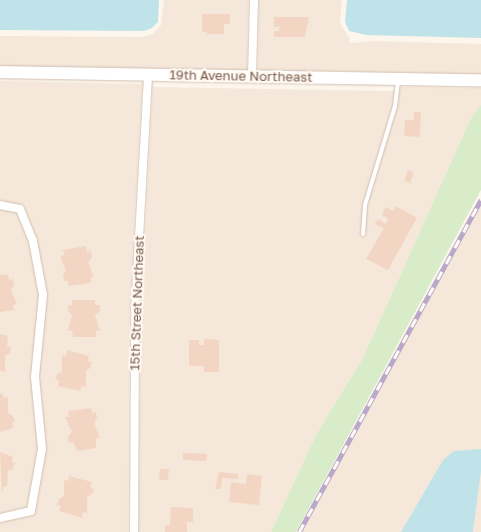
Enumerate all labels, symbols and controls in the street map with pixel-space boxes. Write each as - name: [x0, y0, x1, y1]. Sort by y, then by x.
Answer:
- street label: 19th Avenue Northeast: [169, 67, 313, 85]
- street label: 15th Street Northeast: [127, 235, 147, 371]

